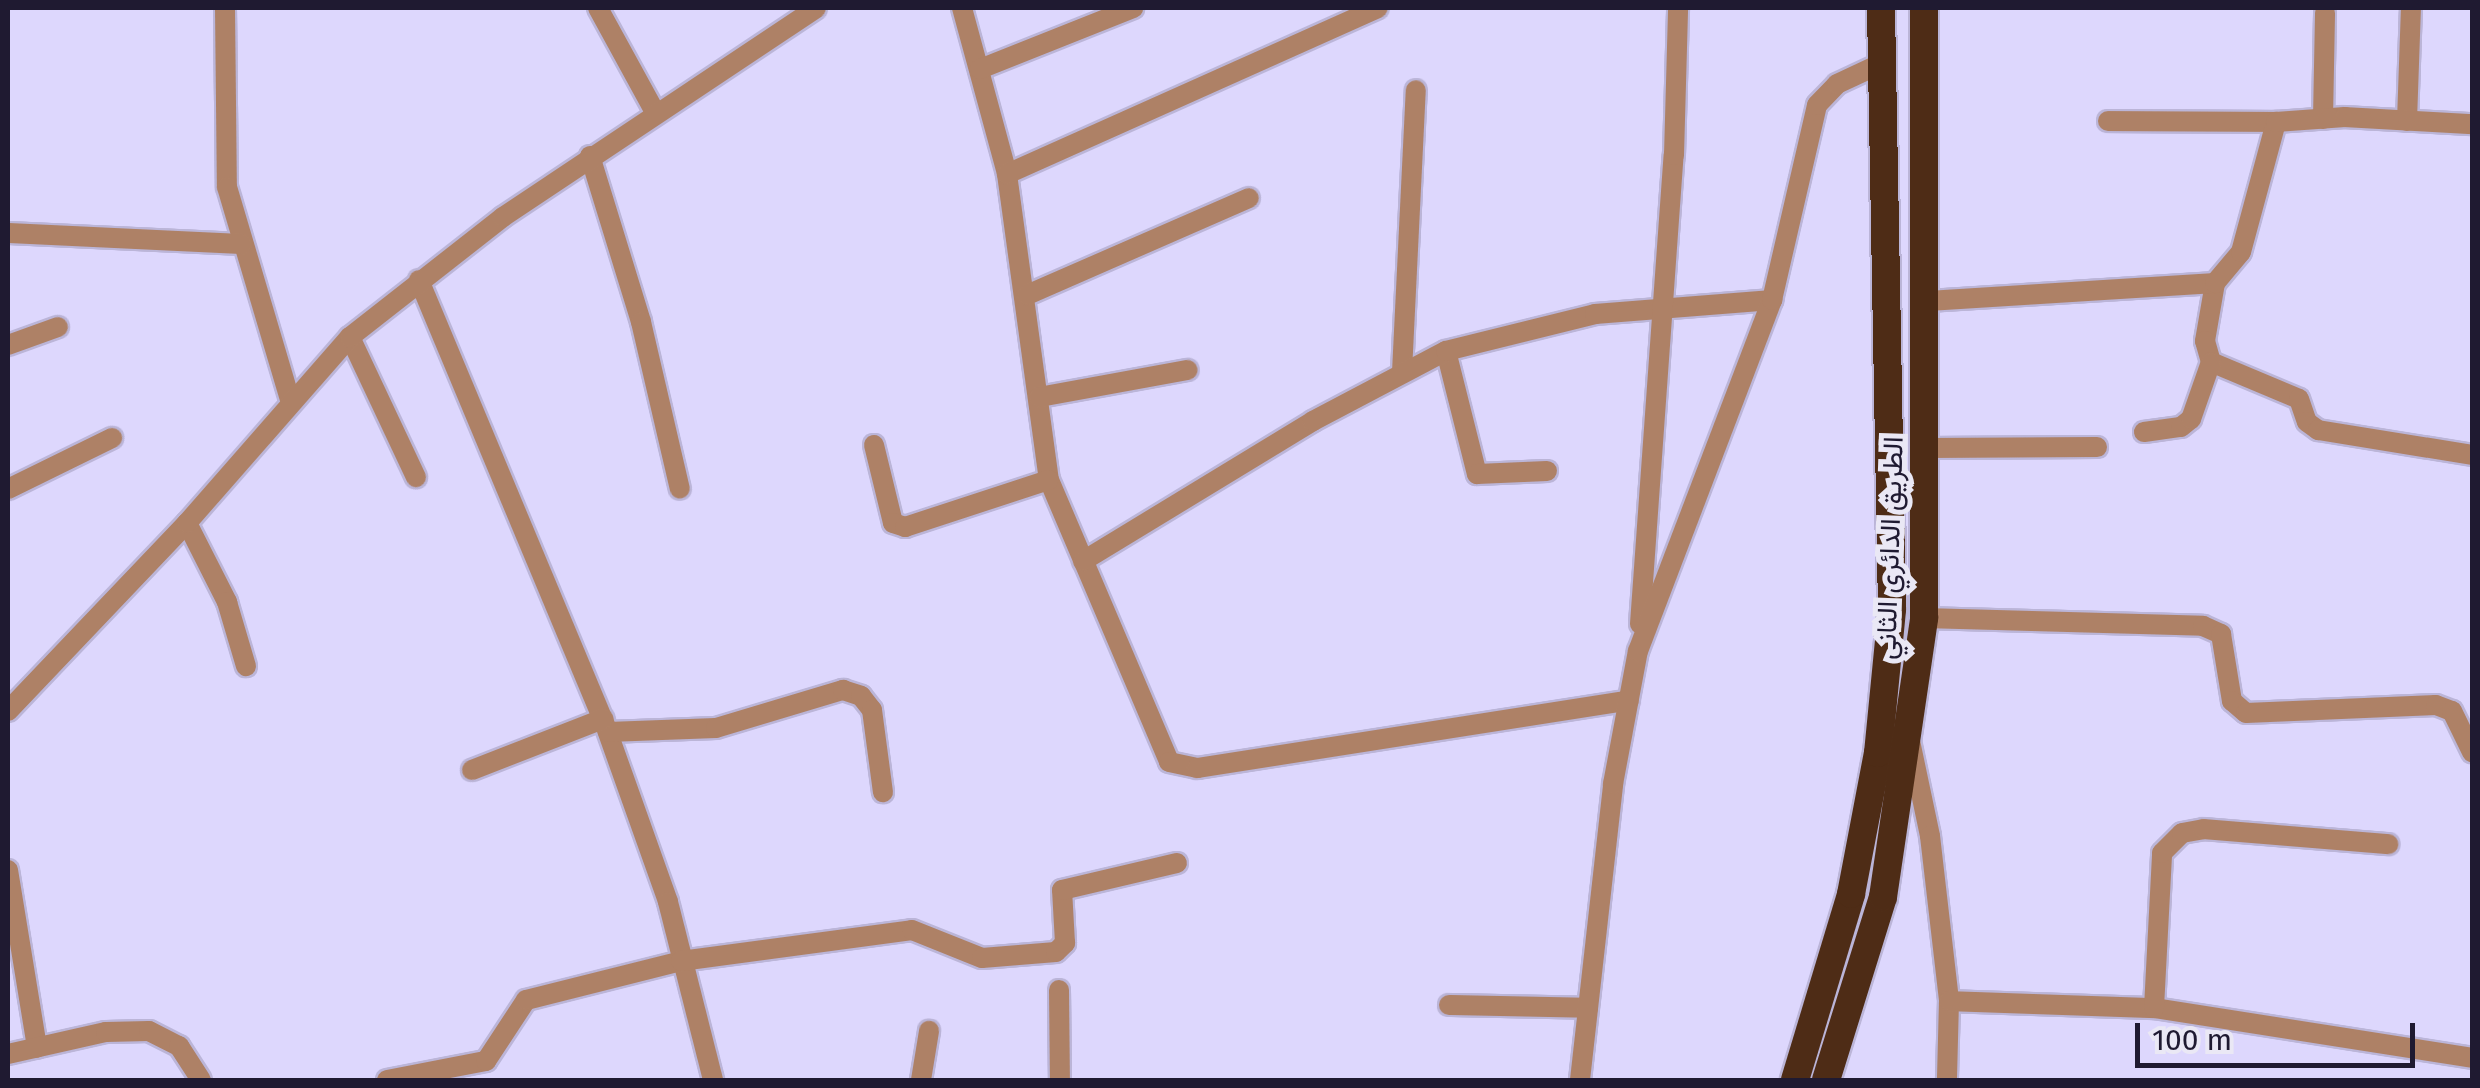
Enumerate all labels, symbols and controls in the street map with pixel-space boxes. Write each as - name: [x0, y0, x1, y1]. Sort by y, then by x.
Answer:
- street label: الطريق الدائري الثاني: [1869, 436, 1911, 660]
- scale bar: [2140, 1003, 2420, 1065]
- text: 100 m: [2152, 1022, 2232, 1058]

